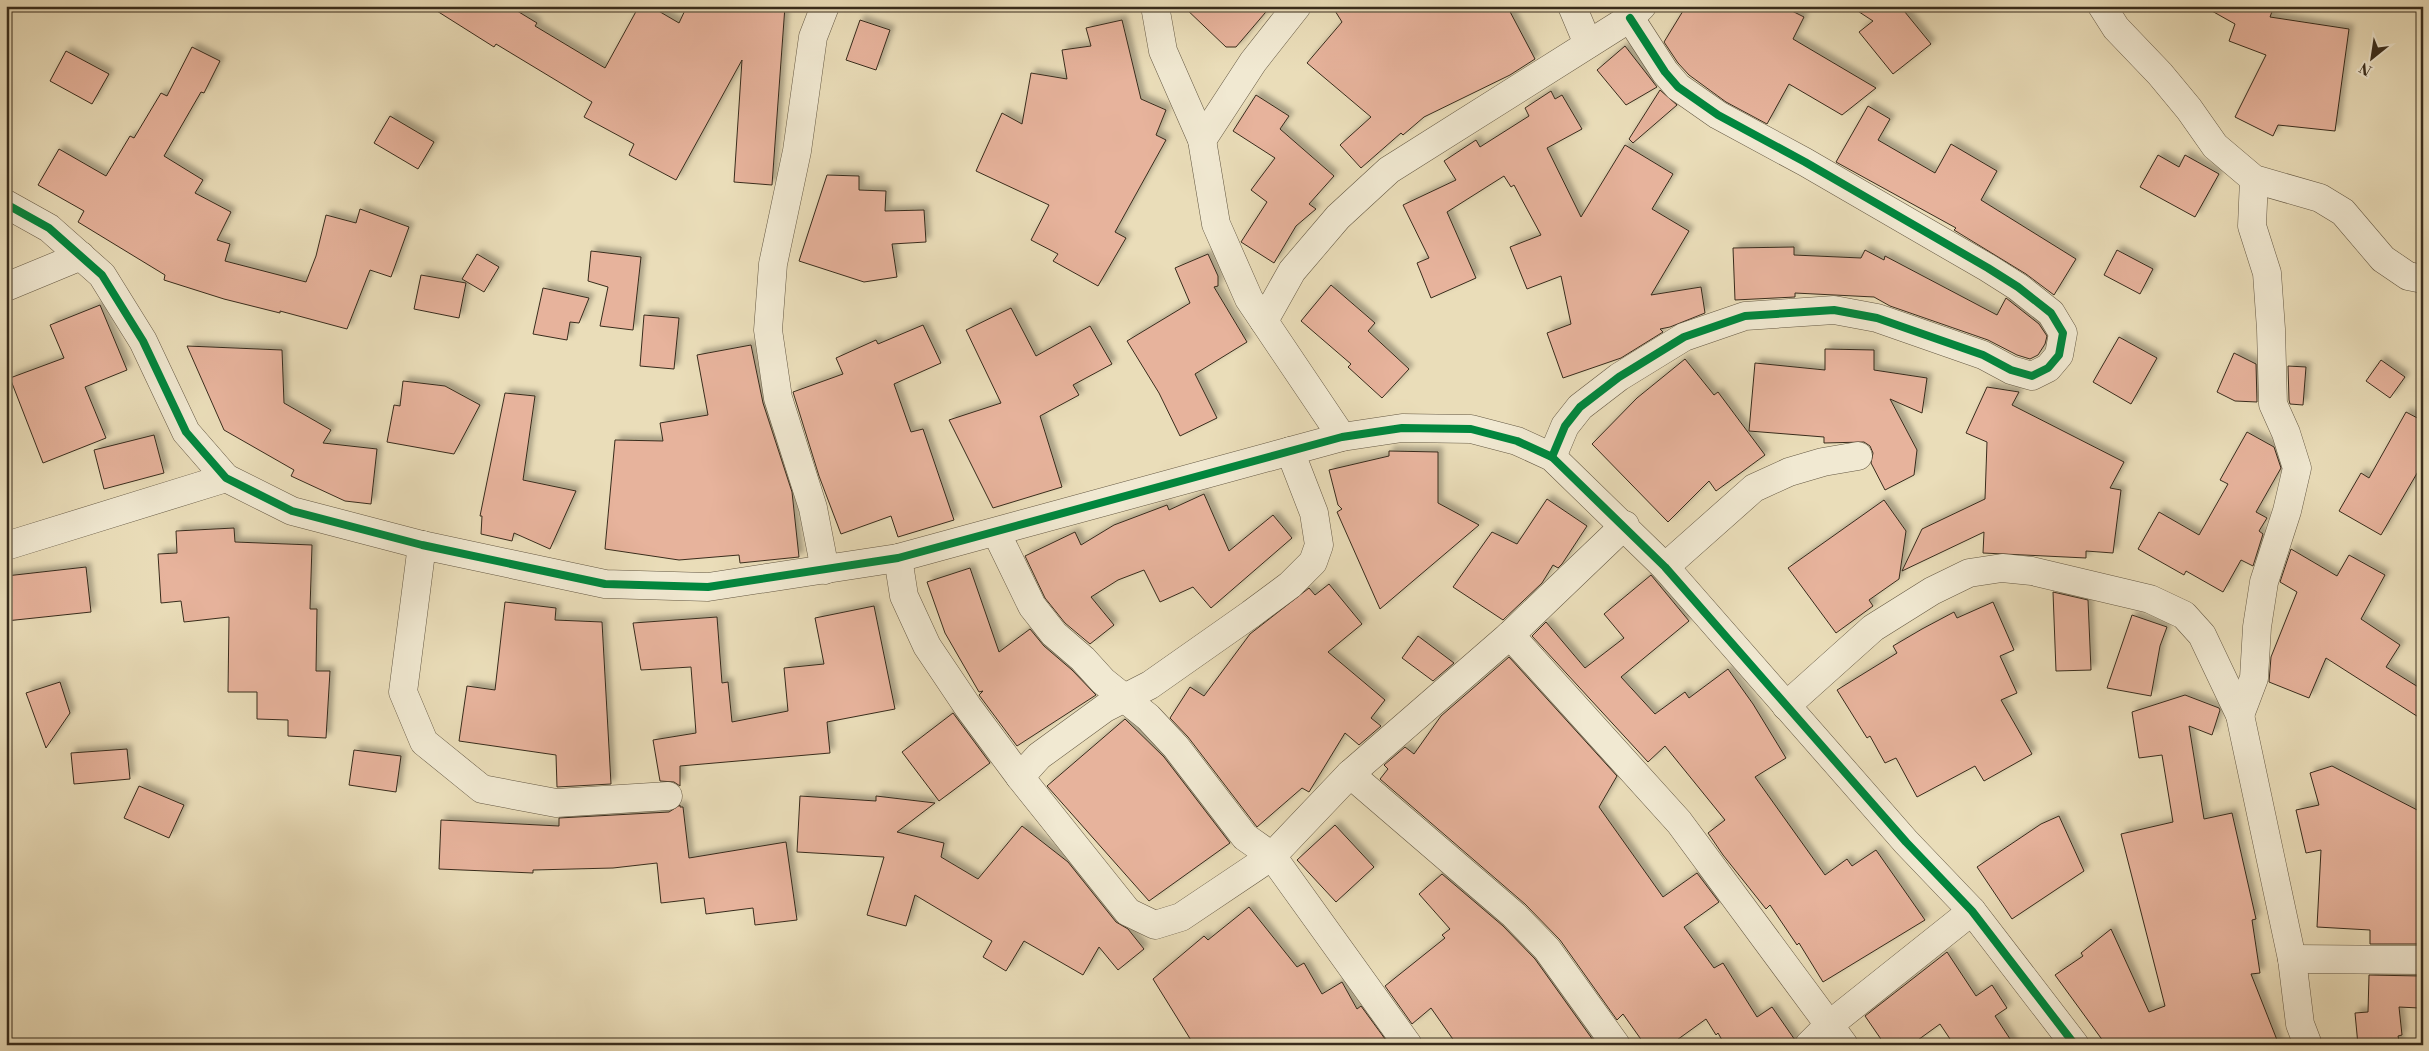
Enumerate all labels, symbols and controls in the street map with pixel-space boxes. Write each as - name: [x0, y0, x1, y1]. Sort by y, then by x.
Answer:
- north arrow: [2346, 32, 2396, 82]
- text: N: [2357, 58, 2375, 79]

